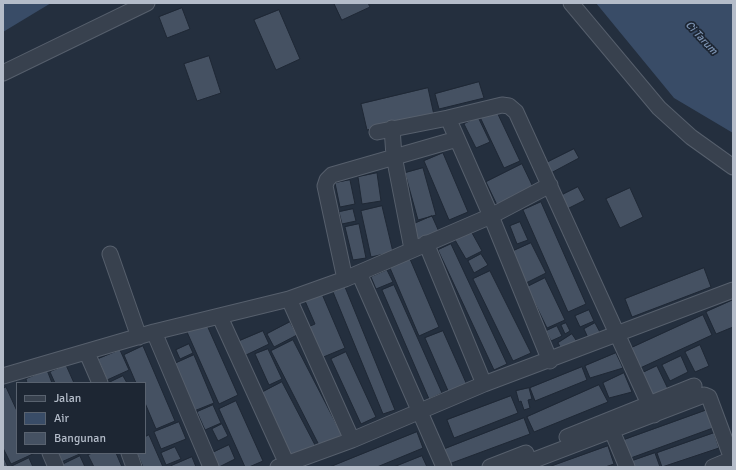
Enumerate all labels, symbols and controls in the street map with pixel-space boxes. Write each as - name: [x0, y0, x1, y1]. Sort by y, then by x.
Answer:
- water label: Ci Tarum: [682, 18, 720, 58]
- legend: [16, 382, 146, 454]
- text: Jalan: [54, 391, 81, 406]
- text: Air: [54, 411, 69, 426]
- text: Bangunan: [54, 431, 106, 446]

